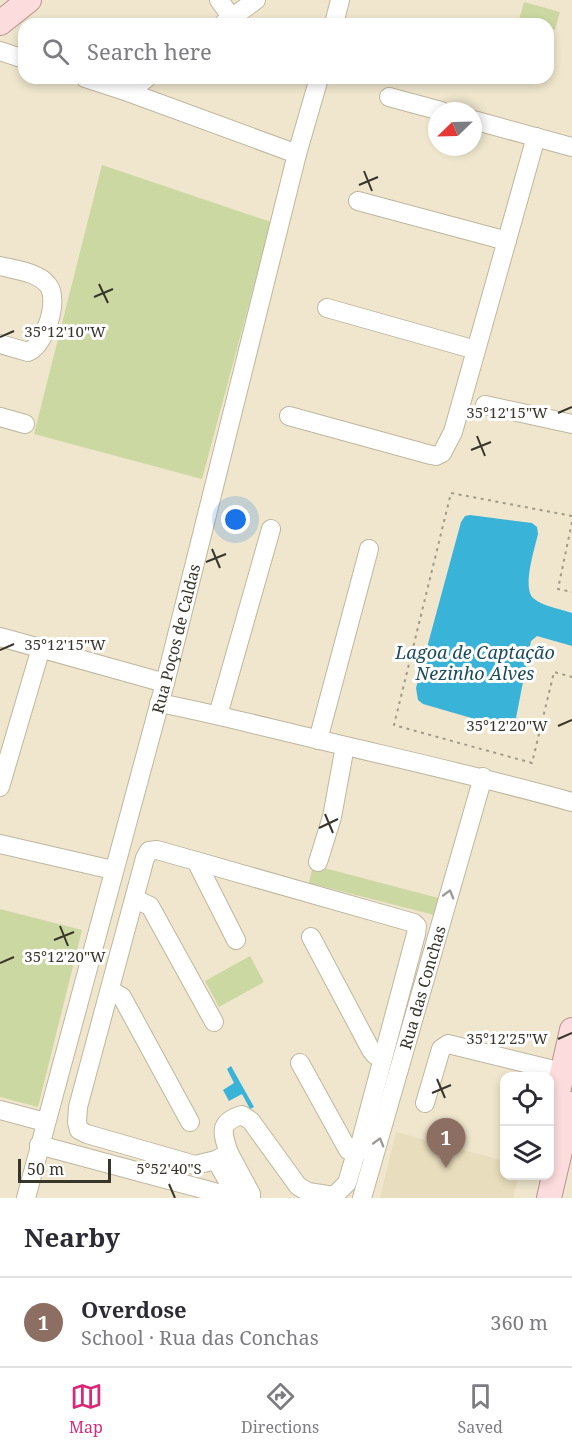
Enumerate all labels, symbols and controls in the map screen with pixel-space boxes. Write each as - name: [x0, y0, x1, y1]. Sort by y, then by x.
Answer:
- search box: [18, 18, 554, 84]
- icon: search: [39, 35, 72, 68]
- text: Search here: [87, 36, 212, 66]
- north arrow: [428, 102, 482, 156]
- text: 35°12'10"W: [24, 321, 106, 341]
- text: 35°12'15"W: [466, 402, 548, 422]
- your location: [221, 505, 250, 534]
- street label: Rua Poços de Caldas: [146, 562, 205, 716]
- text: 35°12'15"W: [24, 634, 106, 654]
- water label: Lagoa de Captação Nezinho Alves: [394, 640, 555, 685]
- text: 35°12'20"W: [466, 715, 548, 735]
- one-way arrow: [442, 889, 455, 899]
- street label: Rua das Conchas: [394, 923, 451, 1052]
- text: 35°12'20"W: [24, 946, 106, 966]
- text: 35°12'25"W: [466, 1028, 548, 1048]
- map controls: [500, 1072, 554, 1180]
- button: locate: [500, 1072, 554, 1126]
- pin: 1: [426, 1118, 466, 1168]
- button: layers: [500, 1126, 554, 1180]
- one-way arrow: [372, 1137, 384, 1148]
- scale bar: [18, 1156, 111, 1184]
- text: 50 m: [27, 1158, 64, 1180]
- text: 5°52'40"S: [136, 1158, 202, 1178]
- text: Nearby: [24, 1219, 120, 1255]
- text: Overdose: [81, 1294, 187, 1324]
- text: 1: [38, 1309, 49, 1336]
- text: 360 m: [490, 1309, 548, 1336]
- text: School · Rua das Conchas: [81, 1324, 319, 1351]
- tab: Map: [69, 1380, 103, 1438]
- tab: Directions: [241, 1380, 319, 1438]
- tab: Saved: [458, 1380, 503, 1438]

